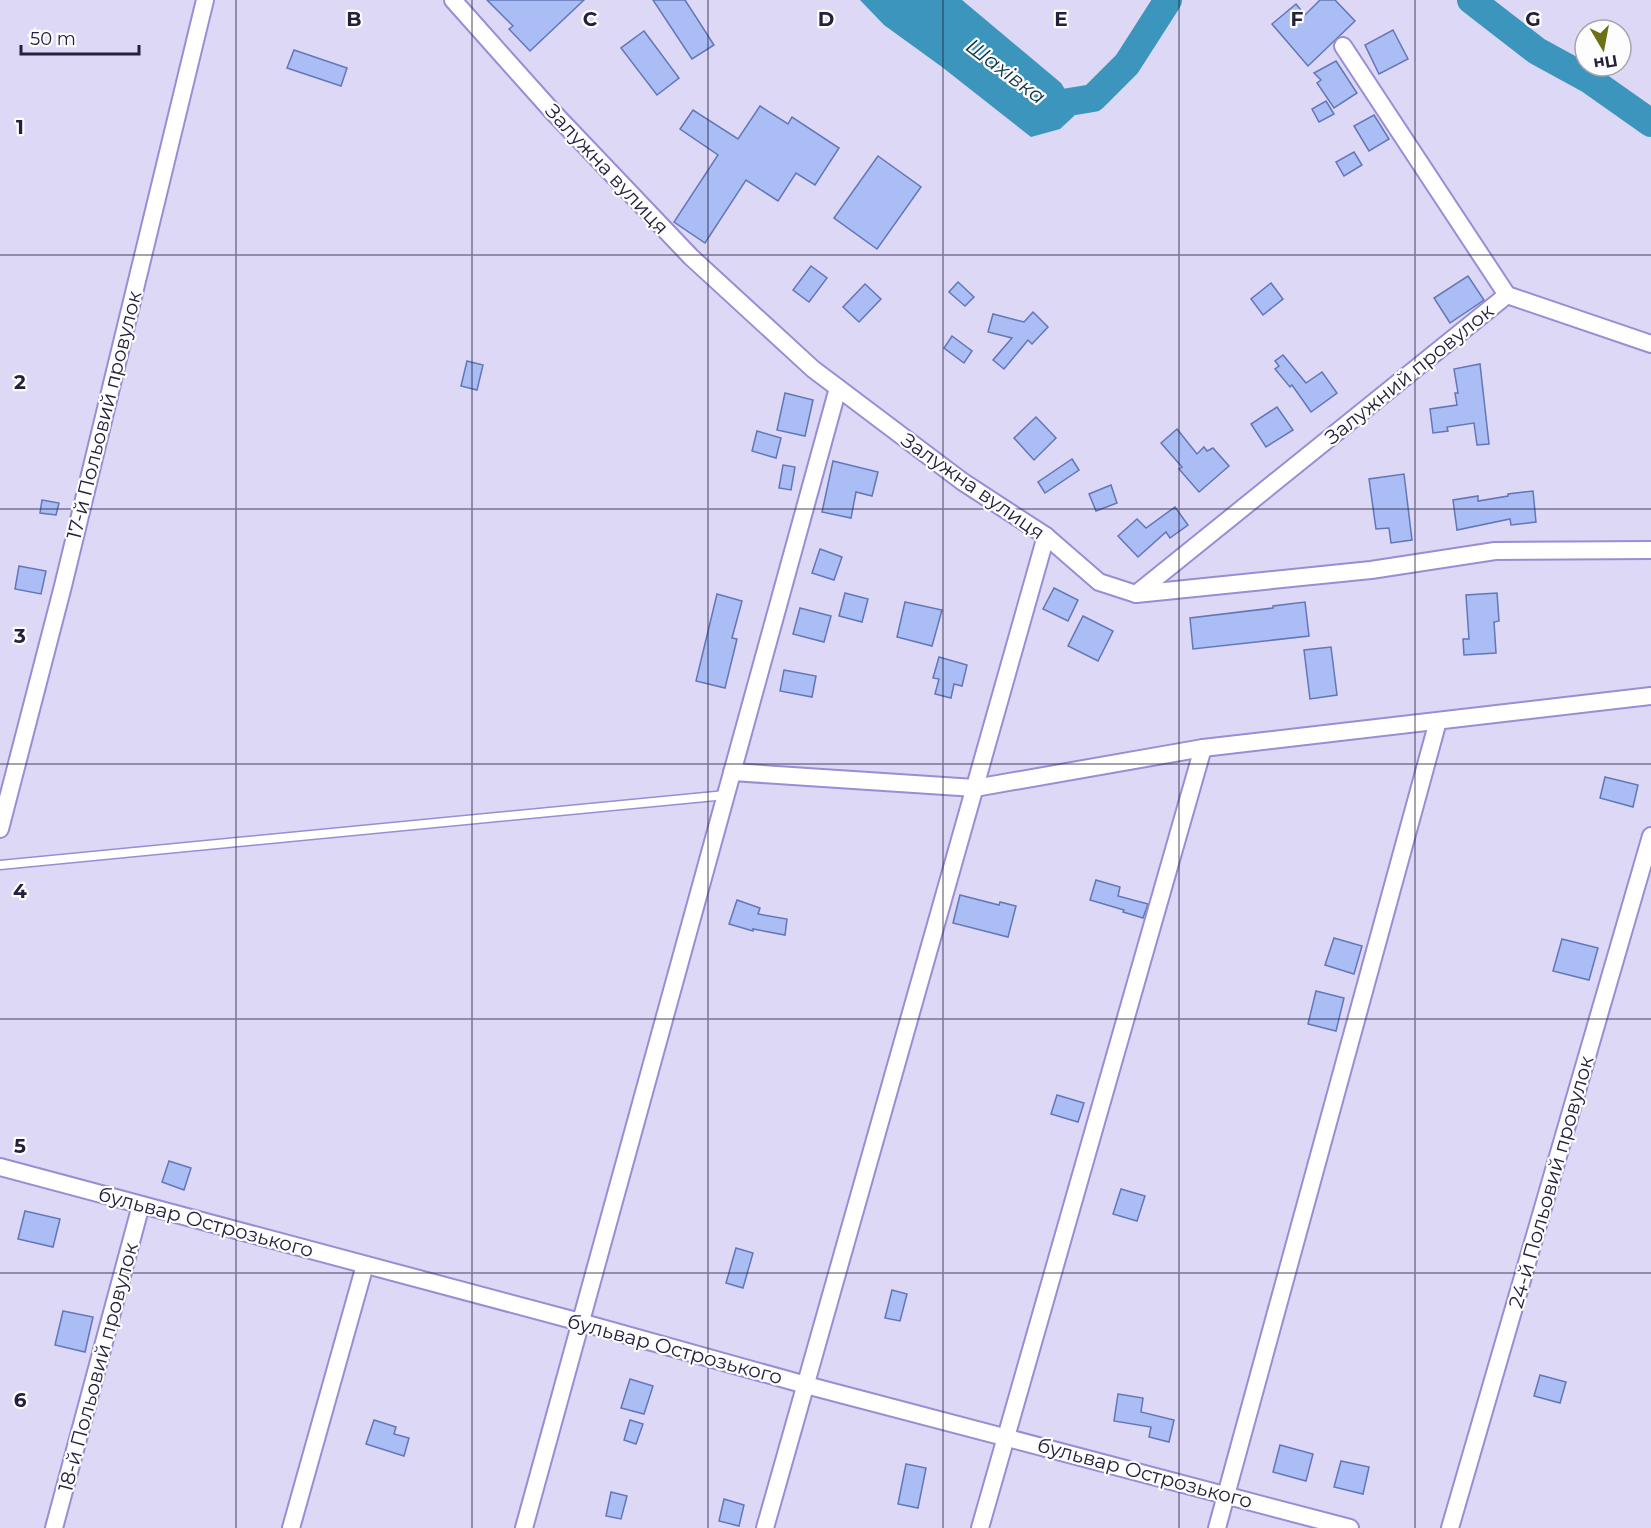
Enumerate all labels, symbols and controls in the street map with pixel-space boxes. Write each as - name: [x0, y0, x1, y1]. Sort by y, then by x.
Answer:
- text: B: [346, 7, 362, 31]
- text: C: [583, 7, 598, 31]
- text: D: [818, 7, 834, 31]
- text: E: [1054, 7, 1068, 31]
- text: F: [1291, 7, 1304, 31]
- text: G: [1525, 7, 1541, 31]
- scale bar: [21, 18, 140, 56]
- north arrow: [1573, 18, 1633, 78]
- text: 50 m: [30, 28, 76, 50]
- water label: Шахівка: [961, 33, 1051, 109]
- text: Пн: [1592, 51, 1619, 74]
- street label: Залужна вулиця: [540, 99, 674, 239]
- text: 1: [16, 115, 24, 139]
- street label: 17-й Польовий провулок: [61, 288, 147, 542]
- street label: Залужний провулок: [1320, 298, 1498, 449]
- text: 2: [14, 370, 26, 394]
- street label: Залужна вулиця: [897, 428, 1049, 544]
- text: 3: [13, 624, 26, 648]
- text: 4: [13, 879, 27, 903]
- street label: 24-й Польовий провулок: [1503, 1053, 1599, 1311]
- text: 5: [14, 1134, 26, 1158]
- street label: бульвар Острозького: [96, 1182, 316, 1262]
- street label: 18-й Польовий провулок: [53, 1239, 143, 1494]
- street label: бульвар Острозького: [565, 1309, 785, 1389]
- text: 6: [14, 1388, 27, 1412]
- street label: бульвар Острозького: [1035, 1433, 1255, 1513]

